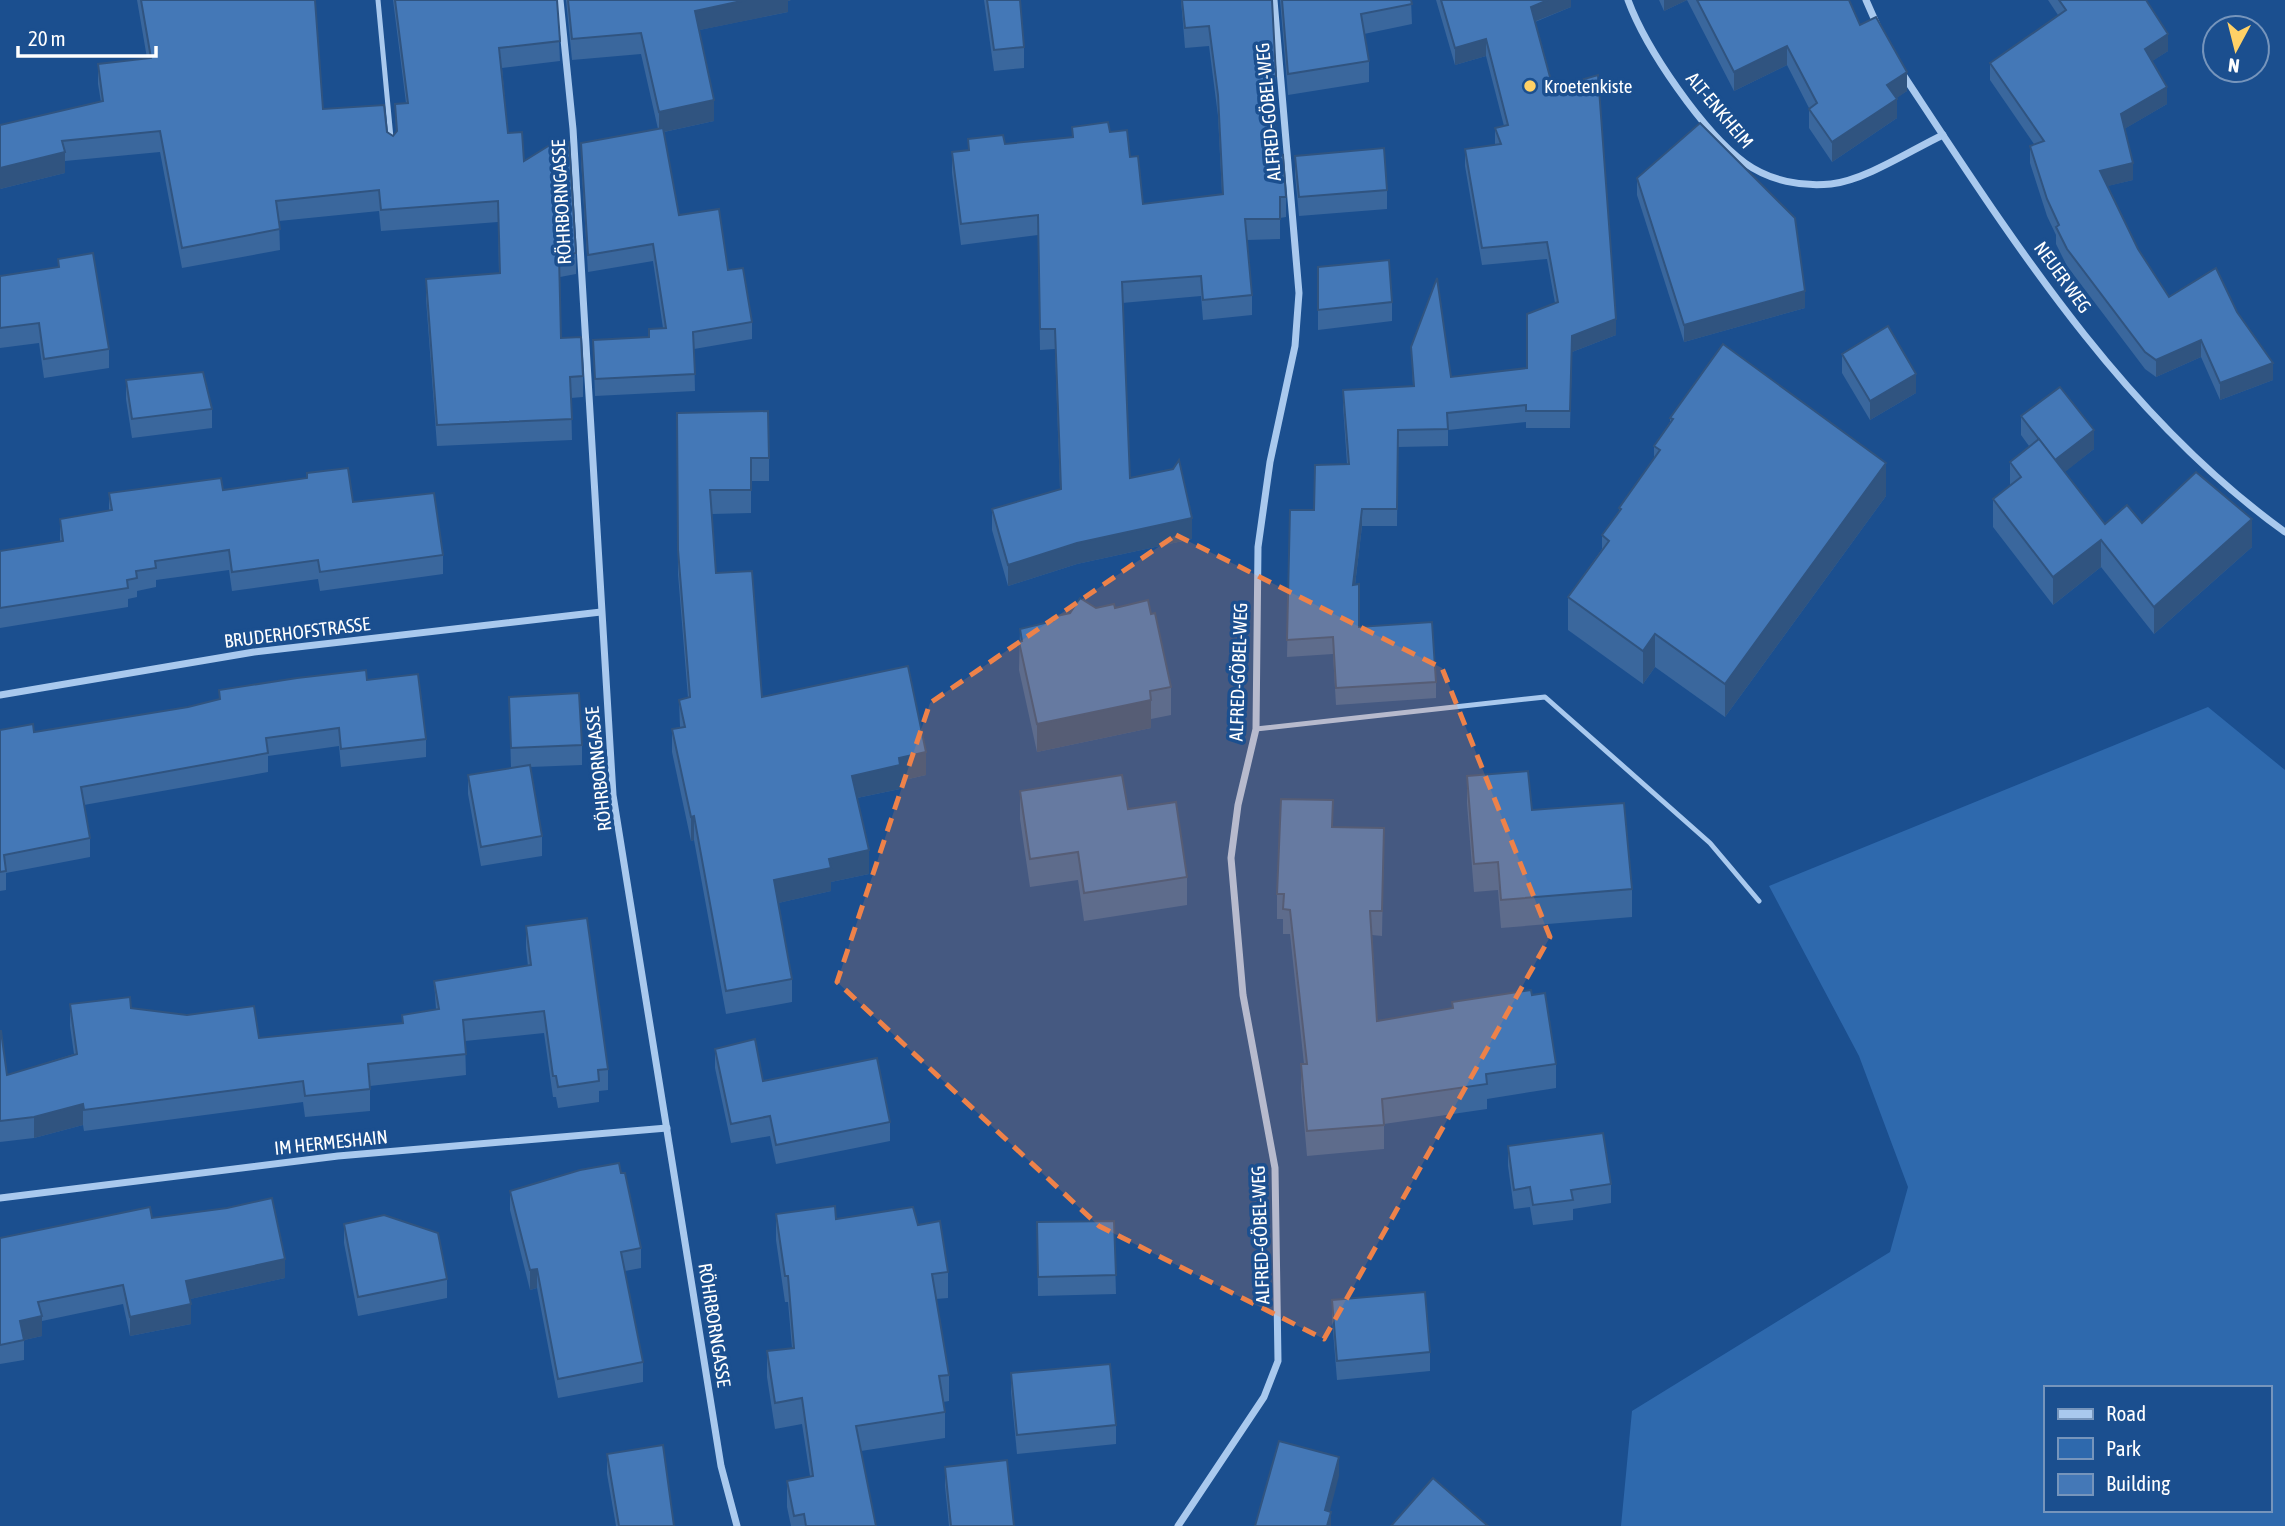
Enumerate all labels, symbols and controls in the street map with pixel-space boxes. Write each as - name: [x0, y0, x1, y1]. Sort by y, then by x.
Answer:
- scale bar: [18, 14, 156, 58]
- north arrow: [2201, 14, 2271, 84]
- text: 20 m: [28, 26, 66, 50]
- street label: ALFRED-GÖBEL-WEG: [1251, 42, 1285, 182]
- text: N: [2227, 54, 2241, 77]
- street label: ALT-ENKHEIM: [1682, 68, 1758, 152]
- place label: Kroetenkiste: [1544, 75, 1632, 97]
- marker: Kroetenkiste: [1522, 78, 1538, 94]
- street label: RÖHRBORNGASSE: [547, 139, 575, 265]
- street label: NEUER WEG: [2030, 237, 2096, 317]
- street label: ALFRED-GÖBEL-WEG: [1225, 602, 1251, 742]
- street label: BRUDERHOFSTRASSE: [223, 612, 371, 652]
- street label: RÖHRBORNGASSE: [581, 706, 615, 832]
- street label: IM HERMESHAIN: [273, 1125, 389, 1159]
- street label: ALFRED-GÖBEL-WEG: [1247, 1165, 1273, 1305]
- street label: RÖHRBORNGASSE: [694, 1261, 736, 1389]
- legend: [2044, 1386, 2271, 1512]
- text: Road: [2106, 1401, 2146, 1425]
- text: Park: [2106, 1436, 2141, 1460]
- text: Building: [2106, 1471, 2170, 1495]

